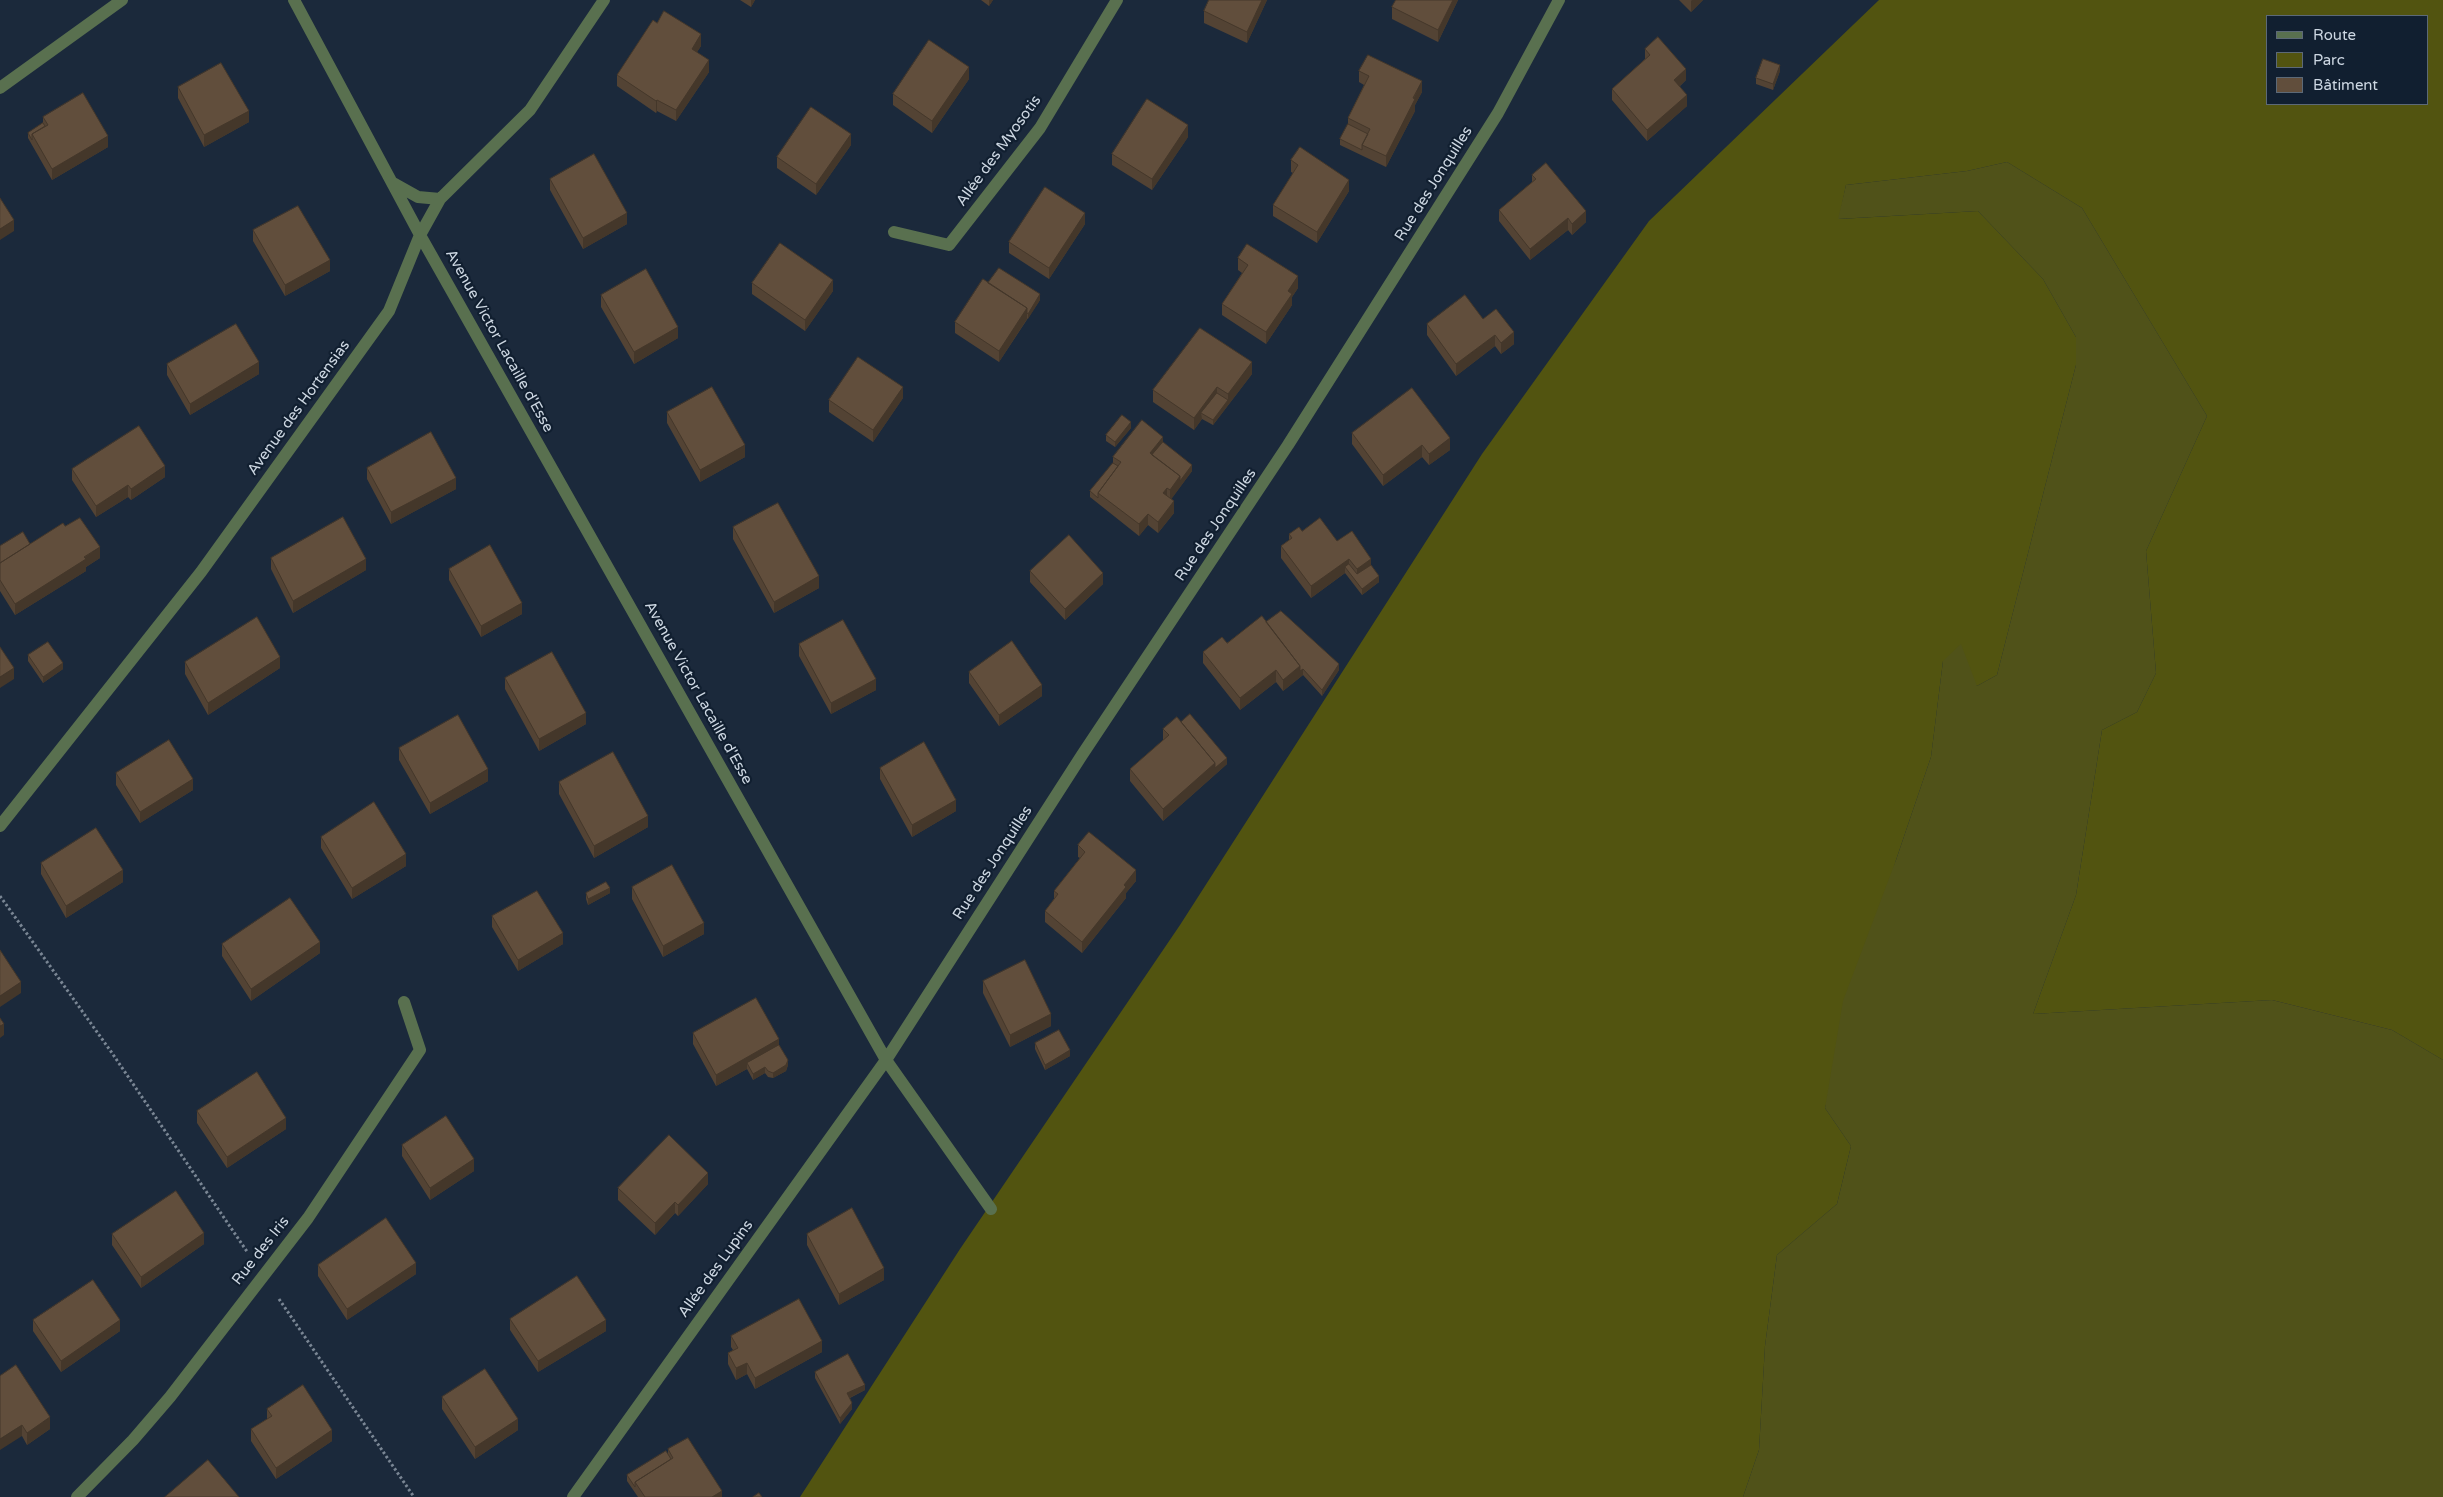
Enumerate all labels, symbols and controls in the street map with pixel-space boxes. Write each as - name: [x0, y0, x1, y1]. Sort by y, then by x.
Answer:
- legend: [2266, 15, 2428, 105]
- text: Route: [2313, 26, 2356, 44]
- text: Parc: [2313, 51, 2345, 69]
- text: Bâtiment: [2313, 76, 2378, 94]
- street label: Allée des Myosotis: [953, 92, 1045, 210]
- street label: Rue des Jonquilles: [1391, 123, 1477, 245]
- street label: Avenue Victor Lacaille d'Esse: [441, 246, 557, 436]
- street label: Avenue des Hortensias: [244, 337, 354, 479]
- street label: Rue des Jonquilles: [1172, 465, 1260, 585]
- street label: Avenue Victor Lacaille d'Esse: [640, 598, 756, 788]
- street label: Rue des Jonquilles: [950, 803, 1036, 923]
- street label: Rue des Iris: [229, 1213, 293, 1289]
- street label: Allée des Lupins: [675, 1217, 757, 1321]

